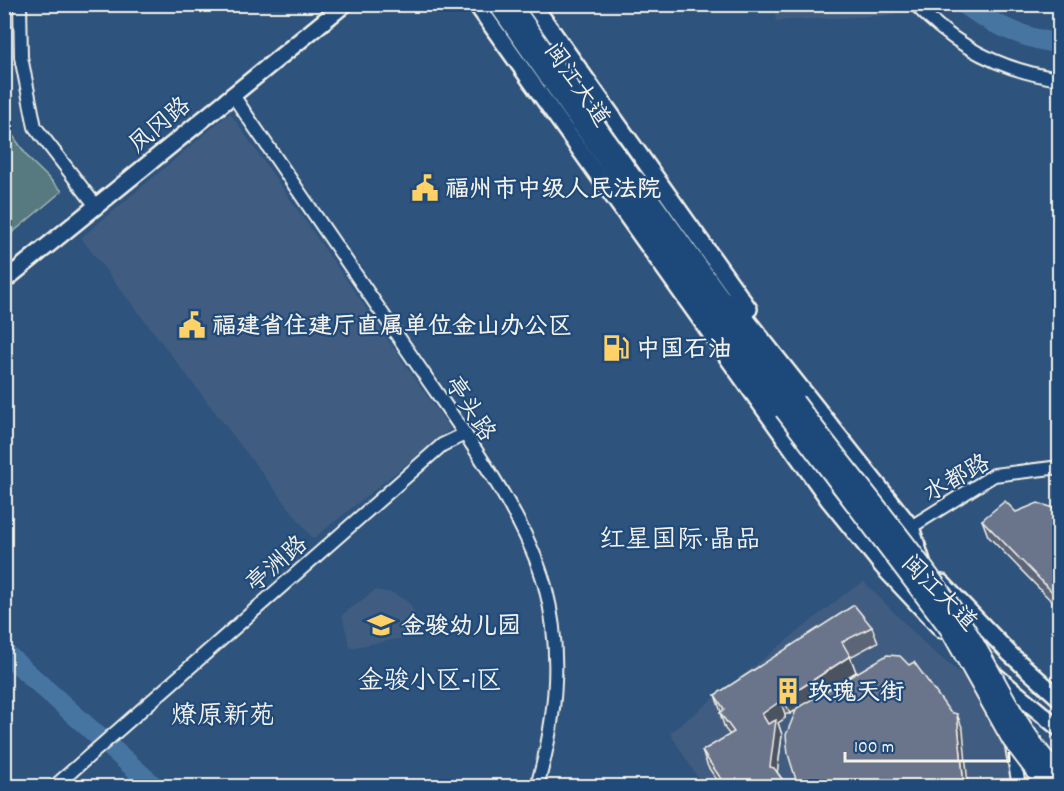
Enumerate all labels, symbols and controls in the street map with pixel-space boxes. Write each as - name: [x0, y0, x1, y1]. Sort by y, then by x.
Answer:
- street label: 闽江大道: [534, 37, 617, 135]
- street label: 凤冈路: [122, 90, 199, 162]
- public building icon: 福州市中级人民法院: [410, 173, 440, 203]
- place label: 福州市中级人民法院: [445, 174, 661, 208]
- public building icon: 福建省住建厅直属单位金山办公区: [177, 310, 207, 340]
- place label: 福建省住建厅直属单位金山办公区: [212, 311, 572, 345]
- fuel station icon: 中国石油: [601, 333, 631, 363]
- place label: 中国石油: [636, 334, 732, 368]
- street label: 亭头路: [435, 370, 502, 449]
- street label: 水都路: [918, 447, 997, 512]
- district label: 红星国际·晶品: [599, 523, 761, 560]
- street label: 亭洲路: [240, 529, 316, 602]
- street label: 闽江大道: [892, 548, 984, 640]
- school or university icon: 金骏幼儿园: [366, 610, 396, 640]
- place label: 金骏幼儿园: [401, 611, 521, 645]
- district label: 金骏小区-1区: [358, 664, 502, 701]
- building icon: 玫瑰天街: [773, 676, 803, 706]
- place label: 玫瑰天街: [808, 677, 904, 711]
- district label: 燎原新苑: [171, 699, 275, 736]
- scale bar: [845, 725, 1008, 763]
- text: 100 m: [854, 736, 894, 761]

